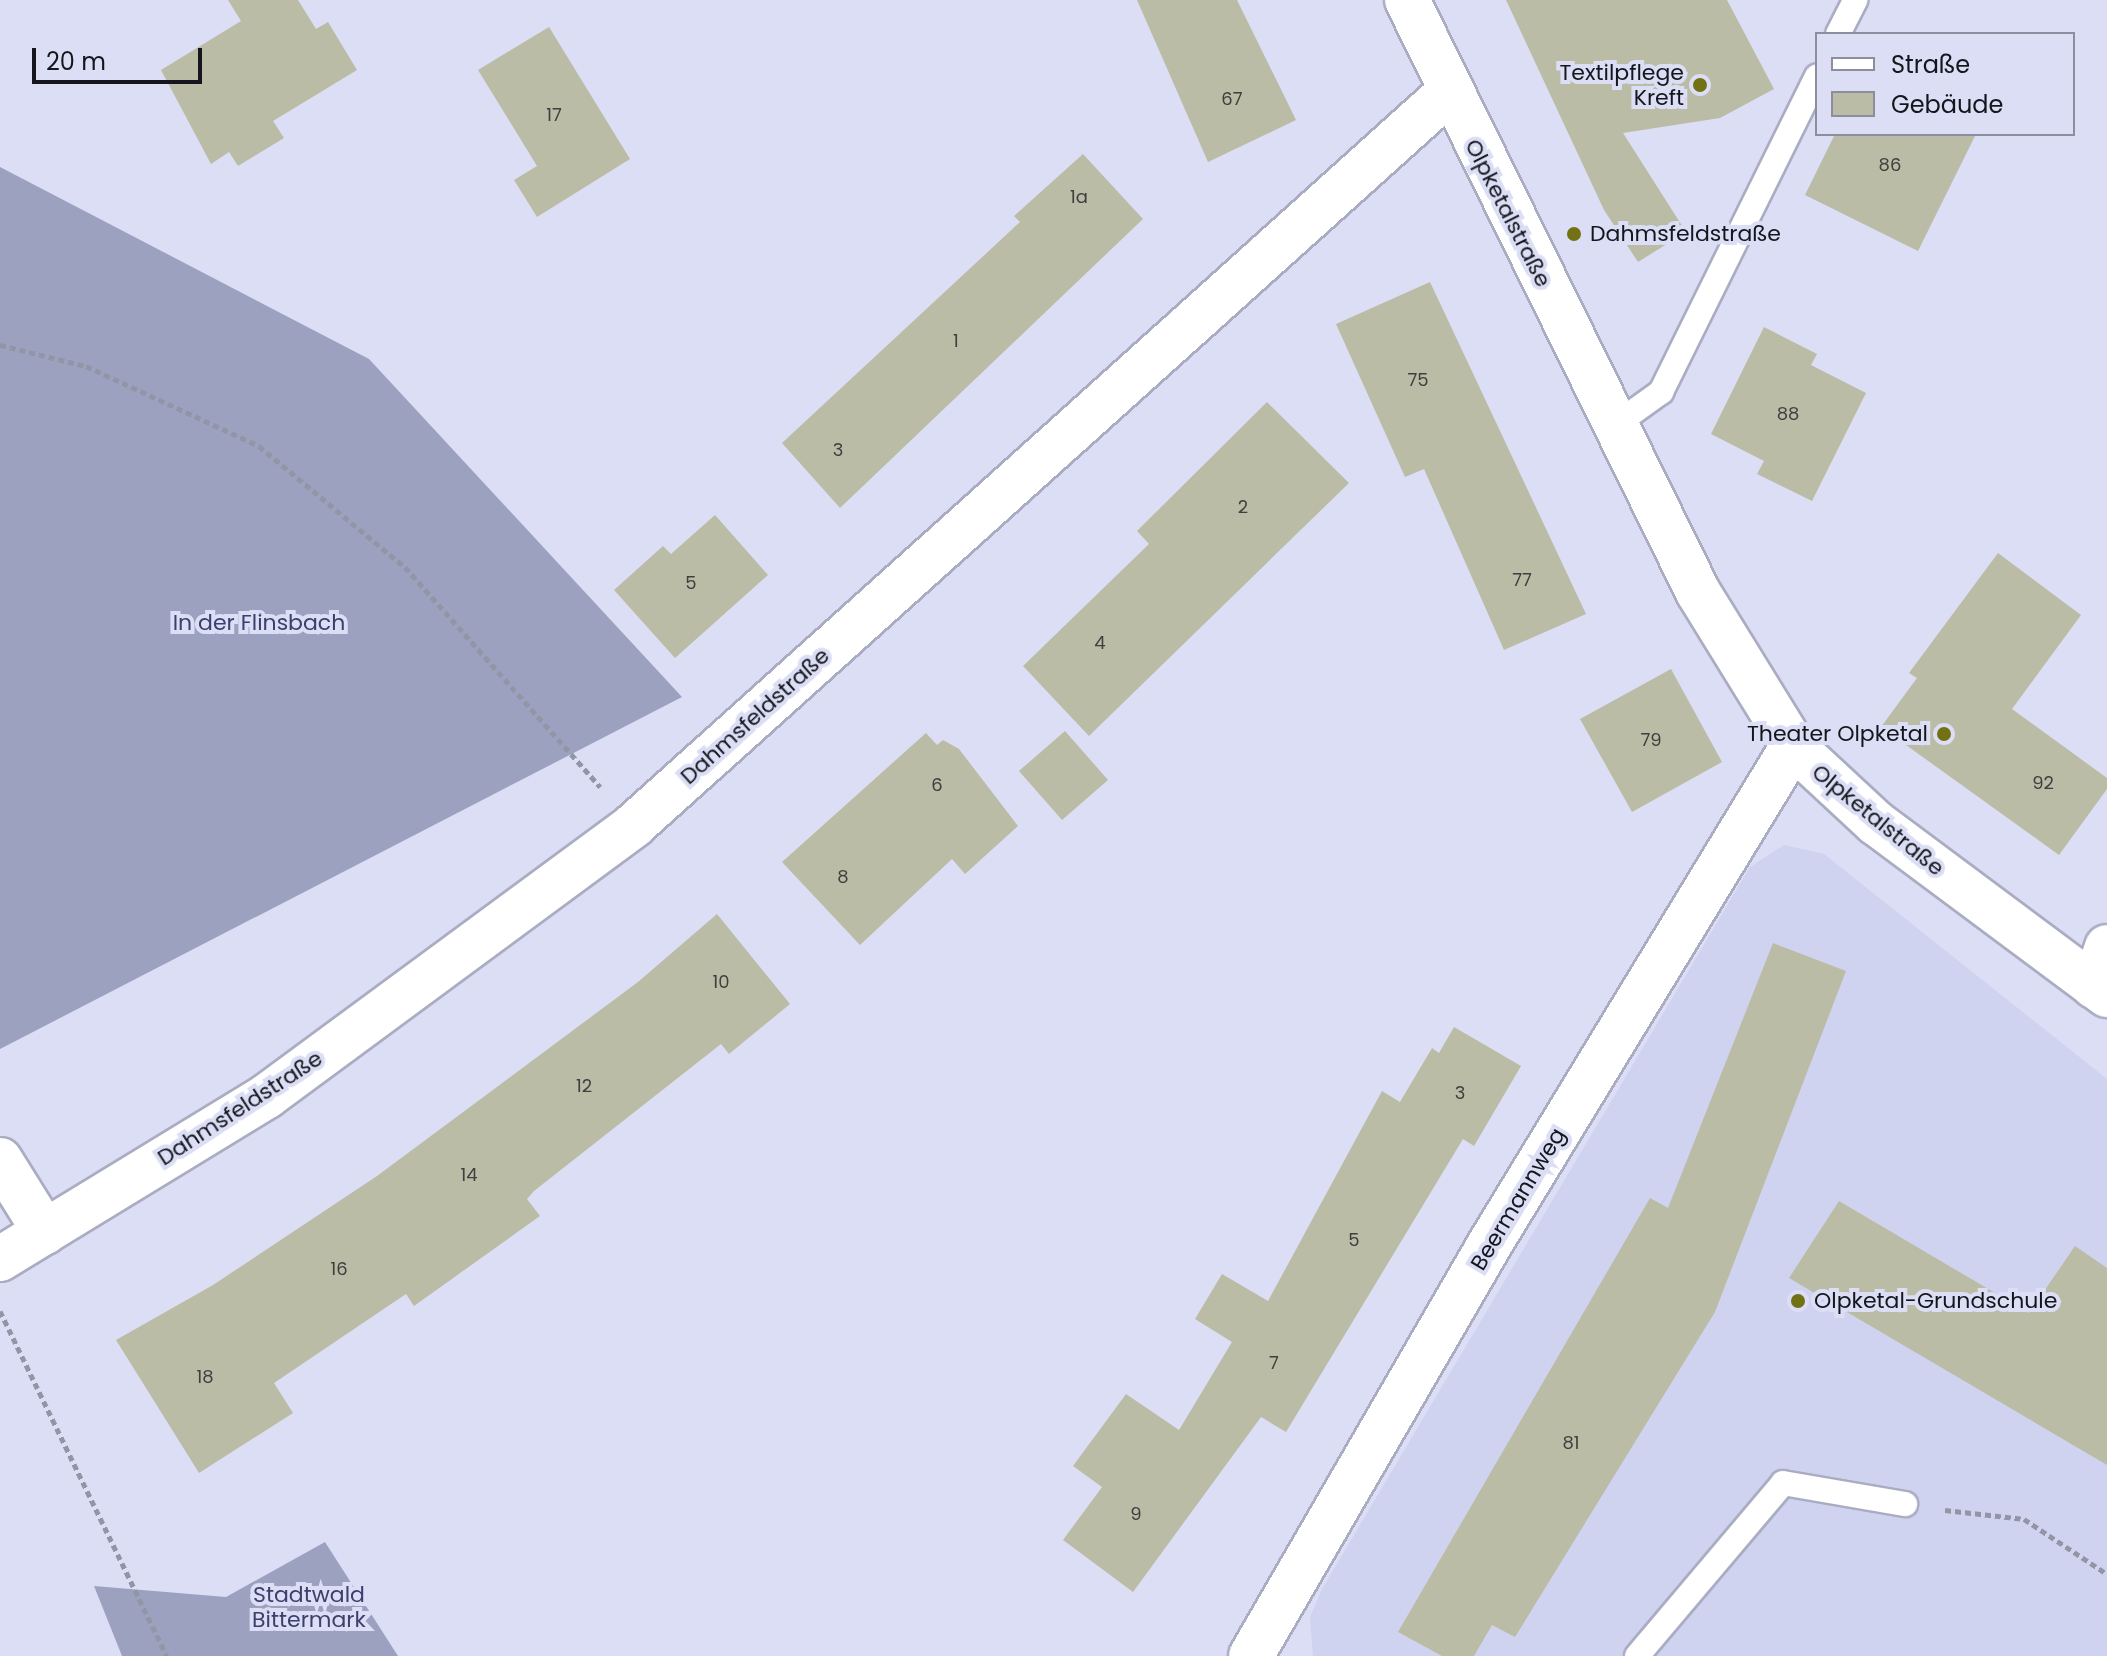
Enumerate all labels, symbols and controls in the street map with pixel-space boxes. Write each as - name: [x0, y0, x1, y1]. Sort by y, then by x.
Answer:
- scale bar: [36, 32, 206, 82]
- legend: [1815, 32, 2075, 136]
- text: 20 m: [46, 45, 106, 78]
- text: Straße: [1891, 48, 1970, 81]
- place label: Textilpflege Kreft: [1559, 59, 1684, 110]
- marker: Textilpflege Kreft: [1691, 76, 1709, 94]
- house number: 67: [1221, 88, 1243, 110]
- text: Gebäude: [1891, 88, 2003, 121]
- house number: 17: [546, 104, 562, 126]
- street label: Olpketalstraße: [1459, 135, 1557, 291]
- house number: 86: [1879, 154, 1901, 176]
- house number: 1a: [1070, 186, 1088, 208]
- place label: Dahmsfeldstraße: [1590, 221, 1781, 247]
- marker: Dahmsfeldstraße: [1565, 225, 1583, 243]
- house number: 1: [953, 330, 959, 352]
- house number: 75: [1407, 369, 1429, 391]
- house number: 88: [1777, 403, 1799, 425]
- house number: 3: [833, 439, 843, 461]
- house number: 2: [1238, 496, 1248, 518]
- house number: 77: [1512, 569, 1532, 591]
- house number: 5: [685, 572, 697, 594]
- park label: In der Flinsbach: [173, 610, 345, 636]
- house number: 4: [1094, 632, 1106, 654]
- street label: Dahmsfeldstraße: [675, 642, 835, 790]
- place label: Theater Olpketal: [1747, 721, 1928, 747]
- marker: Theater Olpketal: [1935, 725, 1953, 743]
- house number: 79: [1640, 729, 1662, 751]
- street label: Olpketalstraße: [1807, 759, 1949, 881]
- house number: 92: [2032, 772, 2054, 794]
- house number: 6: [931, 774, 943, 796]
- house number: 8: [837, 866, 849, 888]
- house number: 10: [712, 971, 730, 993]
- street label: Dahmsfeldstraße: [153, 1045, 327, 1171]
- house number: 12: [576, 1075, 592, 1097]
- house number: 3: [1455, 1082, 1465, 1104]
- street label: Beermannweg: [1465, 1123, 1571, 1275]
- house number: 14: [460, 1164, 478, 1186]
- house number: 5: [1348, 1229, 1360, 1251]
- house number: 16: [330, 1258, 348, 1280]
- place label: Olpketal-Grundschule: [1814, 1288, 2057, 1314]
- marker: Olpketal-Grundschule: [1789, 1292, 1807, 1310]
- house number: 7: [1269, 1352, 1279, 1374]
- house number: 18: [196, 1366, 214, 1388]
- house number: 81: [1562, 1432, 1580, 1454]
- house number: 9: [1130, 1503, 1142, 1525]
- park label: Stadtwald Bittermark: [252, 1581, 366, 1632]

